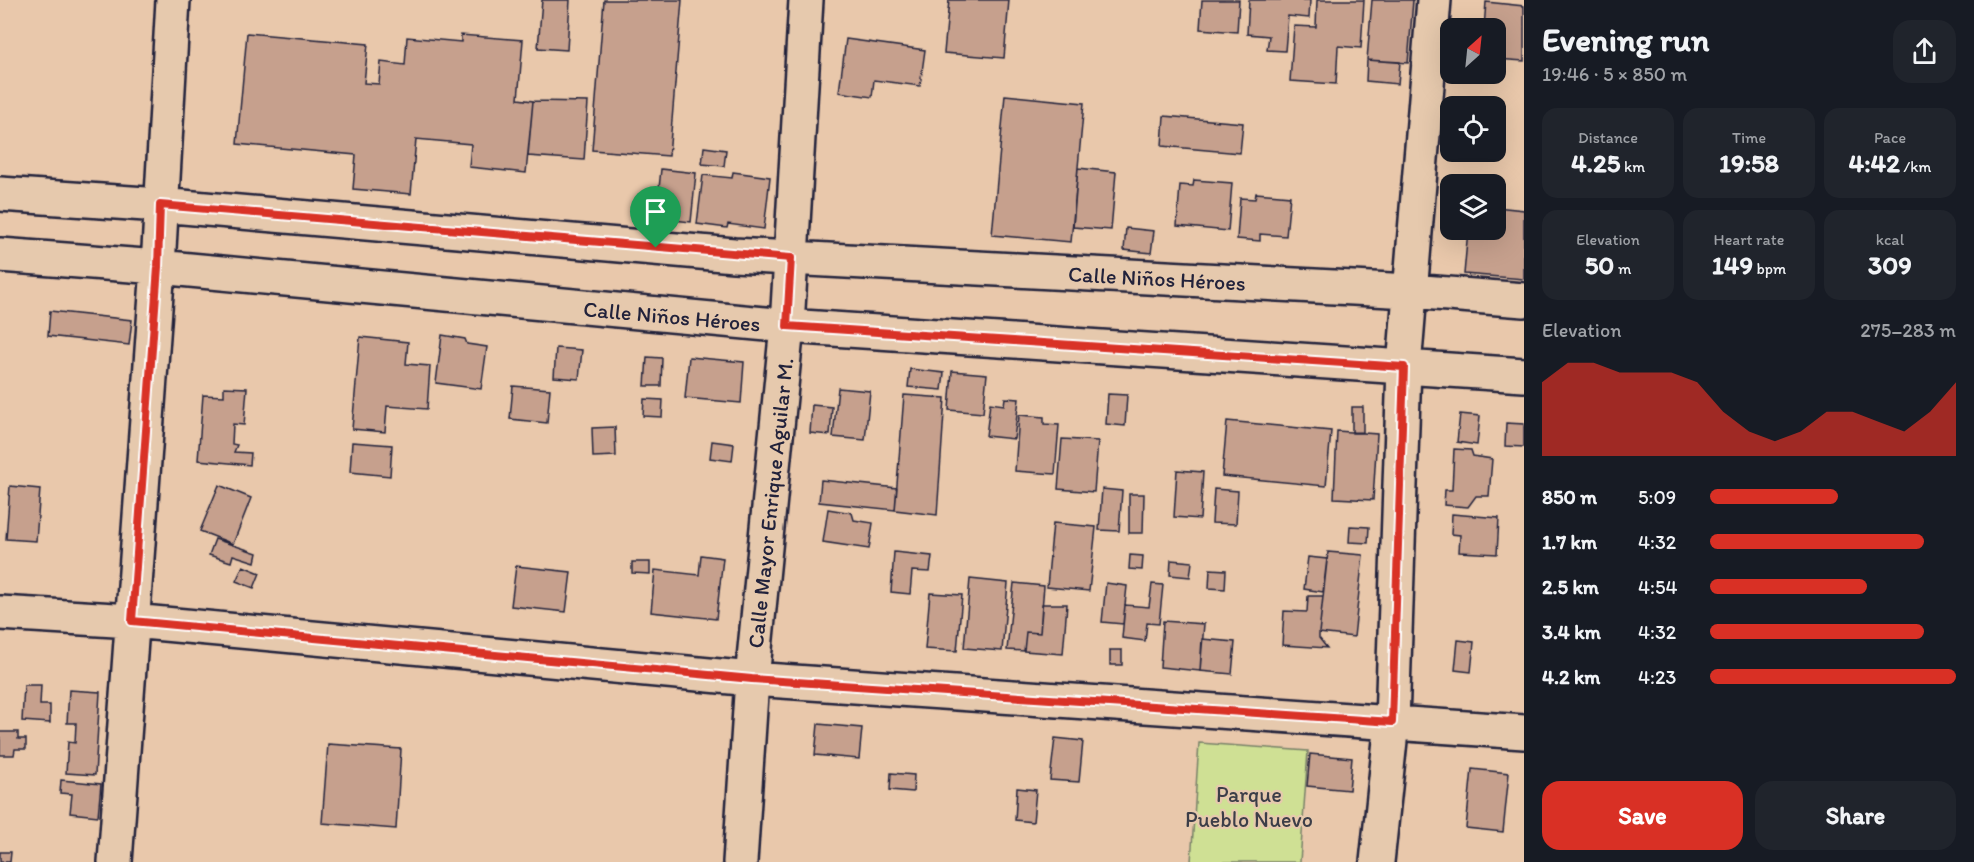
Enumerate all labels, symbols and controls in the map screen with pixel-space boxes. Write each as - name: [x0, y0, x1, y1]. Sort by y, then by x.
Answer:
- north arrow: [1440, 18, 1506, 84]
- map controls: [1440, 18, 1506, 240]
- text: Evening run: [1542, 20, 1709, 59]
- button: share: [1893, 20, 1956, 83]
- text: 19:46 · 5 × 850 m: [1542, 62, 1687, 86]
- button: locate: [1440, 96, 1506, 162]
- text: Distance: [1578, 128, 1638, 147]
- text: Time: [1732, 128, 1766, 147]
- text: Pace: [1874, 128, 1906, 147]
- text: 4.25: [1571, 147, 1620, 179]
- text: 19:58: [1719, 147, 1779, 179]
- text: 4:42: [1849, 147, 1900, 179]
- text: km: [1620, 157, 1645, 176]
- text: /km: [1900, 157, 1931, 176]
- button: layers: [1440, 174, 1506, 240]
- pin: [630, 186, 681, 248]
- icon: arrive: [639, 195, 672, 228]
- text: Elevation: [1576, 230, 1640, 249]
- text: Heart rate: [1714, 230, 1784, 249]
- text: kcal: [1876, 230, 1904, 249]
- text: 50: [1585, 249, 1614, 281]
- text: 149: [1712, 249, 1753, 281]
- text: 309: [1868, 249, 1912, 281]
- text: m: [1614, 259, 1631, 278]
- text: bpm: [1753, 259, 1786, 278]
- street label: Calle Niños Héroes: [1067, 260, 1247, 297]
- street label: Calle Niños Héroes: [582, 295, 762, 338]
- text: Elevation: [1542, 318, 1621, 342]
- text: 275–283 m: [1860, 318, 1956, 342]
- street label: Calle Mayor Enrique Aguilar M.: [742, 356, 799, 650]
- text: 850 m: [1542, 485, 1597, 509]
- text: 5:09: [1638, 485, 1676, 509]
- text: 1.7 km: [1542, 530, 1597, 554]
- text: 4:32: [1638, 530, 1676, 554]
- text: 2.5 km: [1542, 575, 1599, 599]
- text: 4:54: [1638, 575, 1677, 599]
- text: 3.4 km: [1542, 620, 1601, 644]
- text: 4:32: [1638, 620, 1676, 644]
- text: 4.2 km: [1542, 665, 1600, 689]
- text: 4:23: [1638, 665, 1676, 689]
- park label: Parque Pueblo Nuevo: [1185, 781, 1313, 833]
- button: Save: [1542, 781, 1743, 850]
- button: Share: [1755, 781, 1956, 850]

